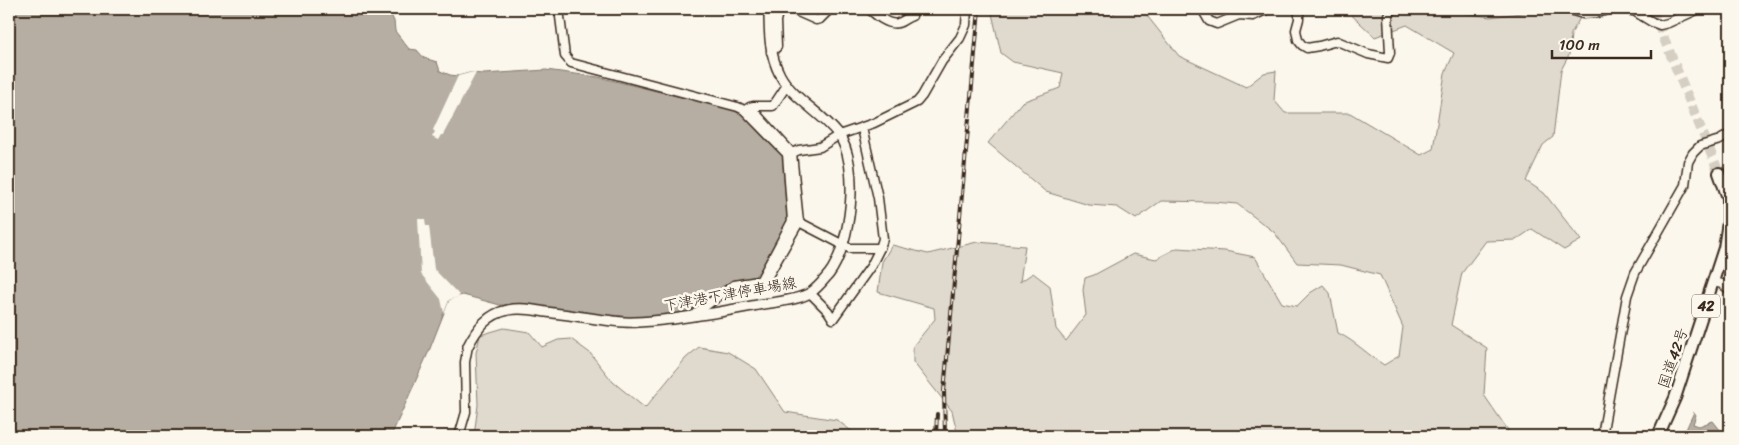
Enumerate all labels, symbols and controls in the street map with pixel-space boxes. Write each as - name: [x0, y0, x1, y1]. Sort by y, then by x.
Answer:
- scale bar: [1552, 28, 1650, 60]
- text: 100 m: [1559, 32, 1600, 58]
- street label: 下津港下津停車場線: [661, 269, 799, 319]
- road number: 42: [1692, 294, 1720, 318]
- street label: 国道42号: [1650, 324, 1696, 392]

